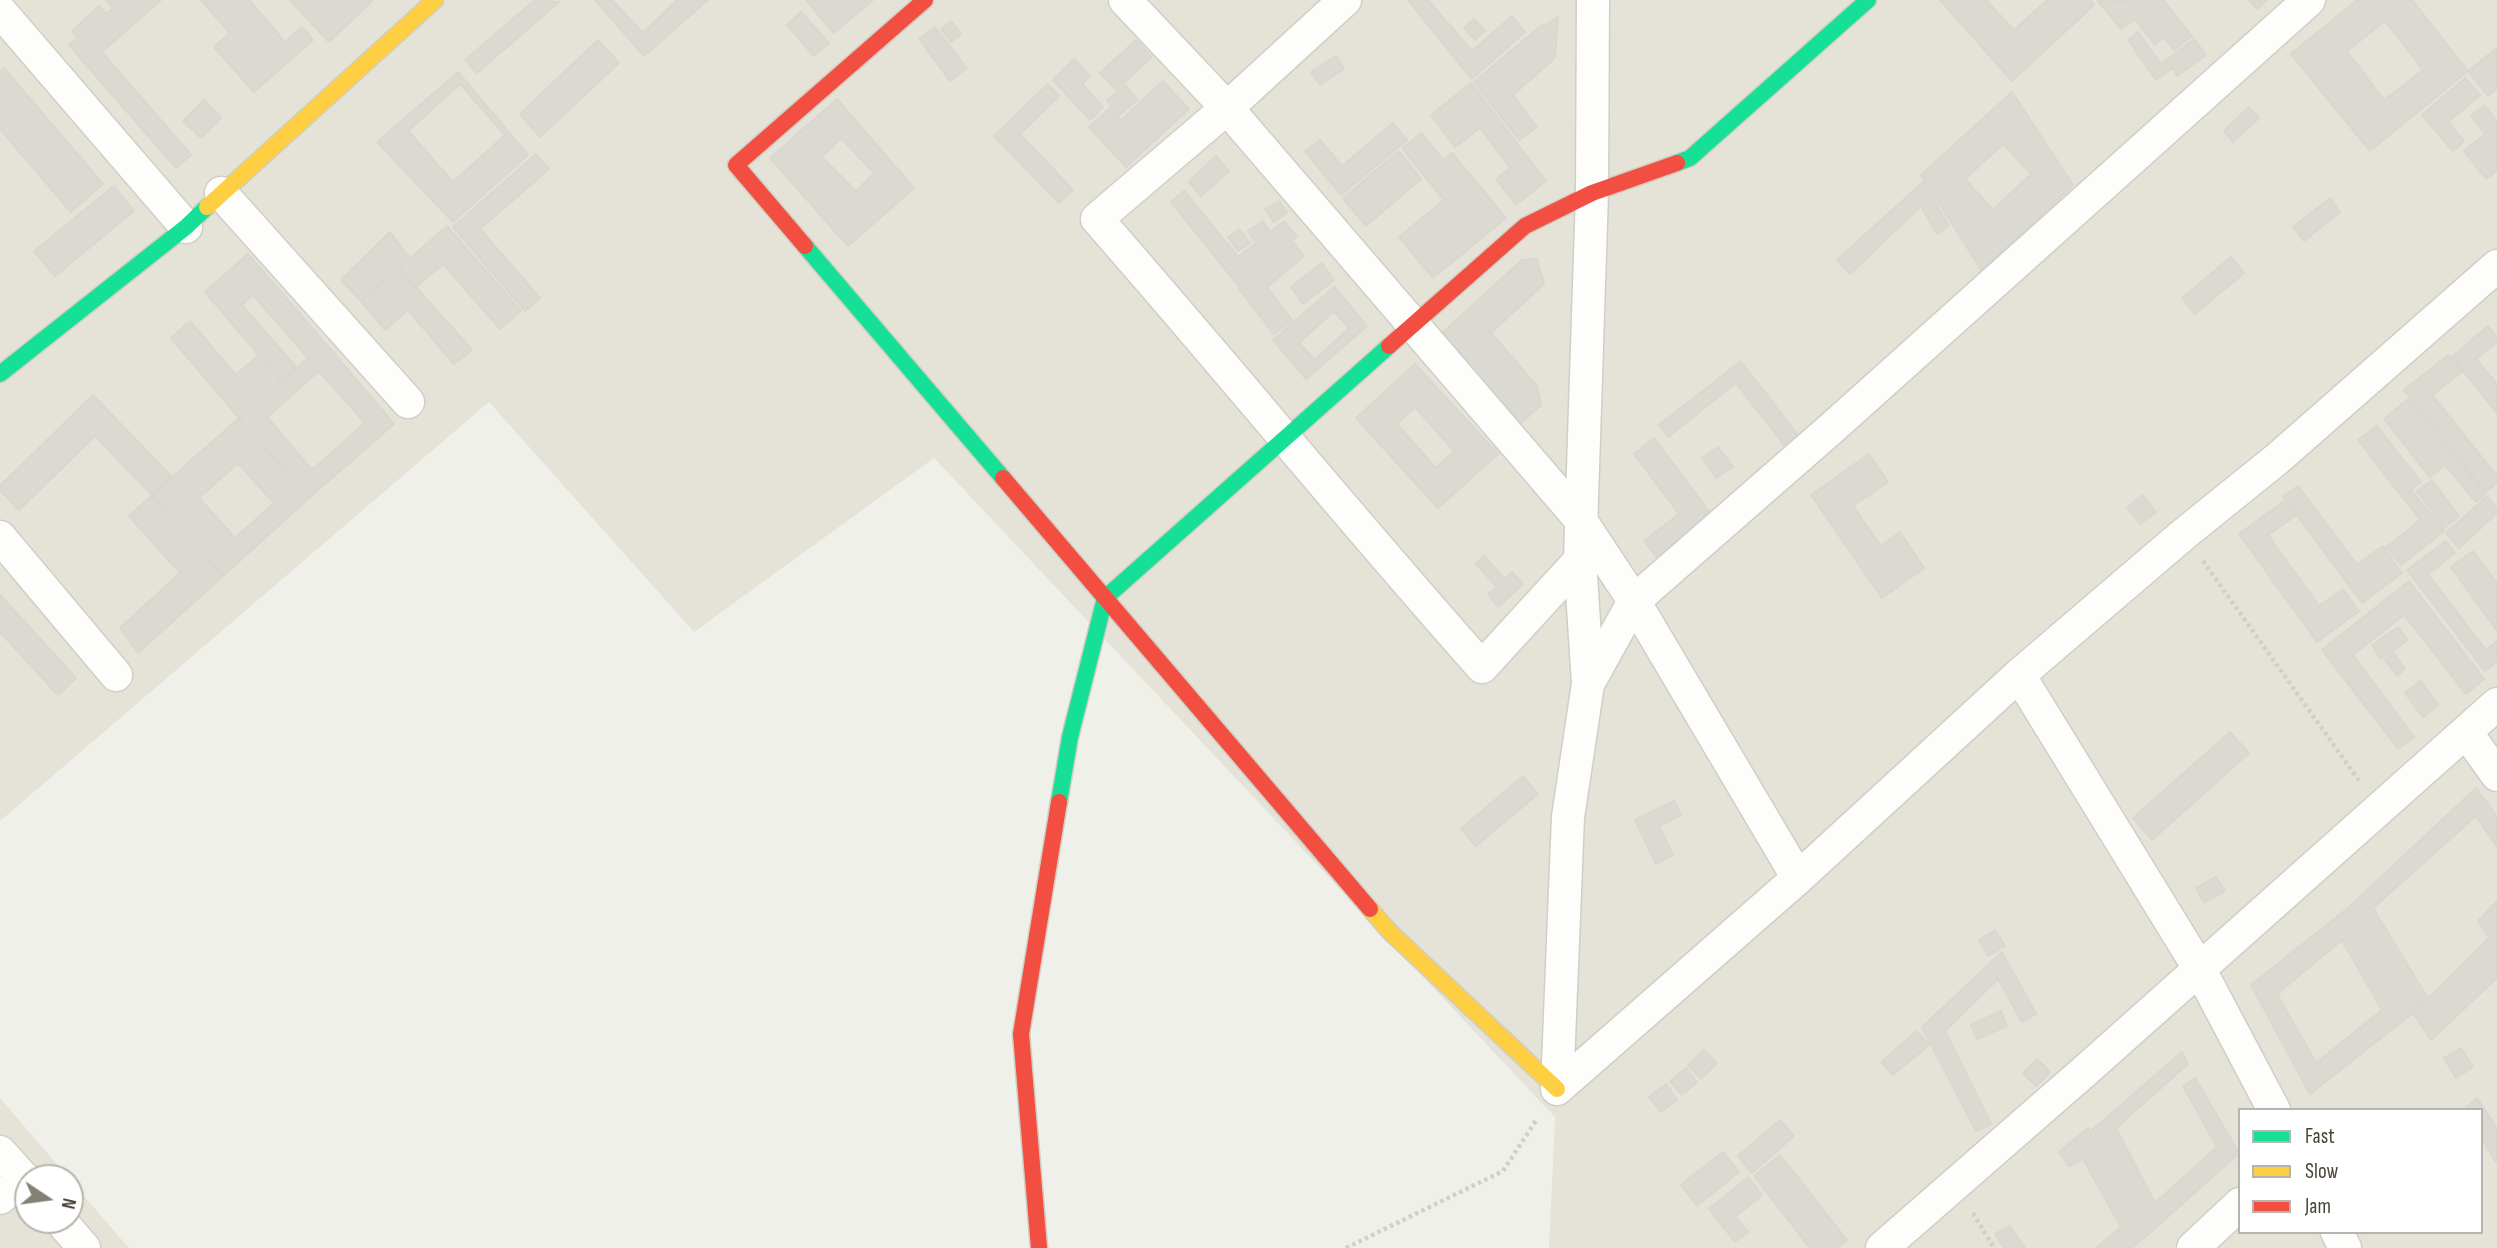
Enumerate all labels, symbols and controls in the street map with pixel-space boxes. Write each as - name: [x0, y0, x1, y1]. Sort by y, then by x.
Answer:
- legend: [2238, 1108, 2483, 1234]
- text: Fast: [2305, 1124, 2335, 1149]
- text: Slow: [2305, 1159, 2338, 1184]
- north arrow: [14, 1164, 84, 1234]
- text: Jam: [2305, 1194, 2331, 1219]
- text: N: [56, 1196, 80, 1211]

